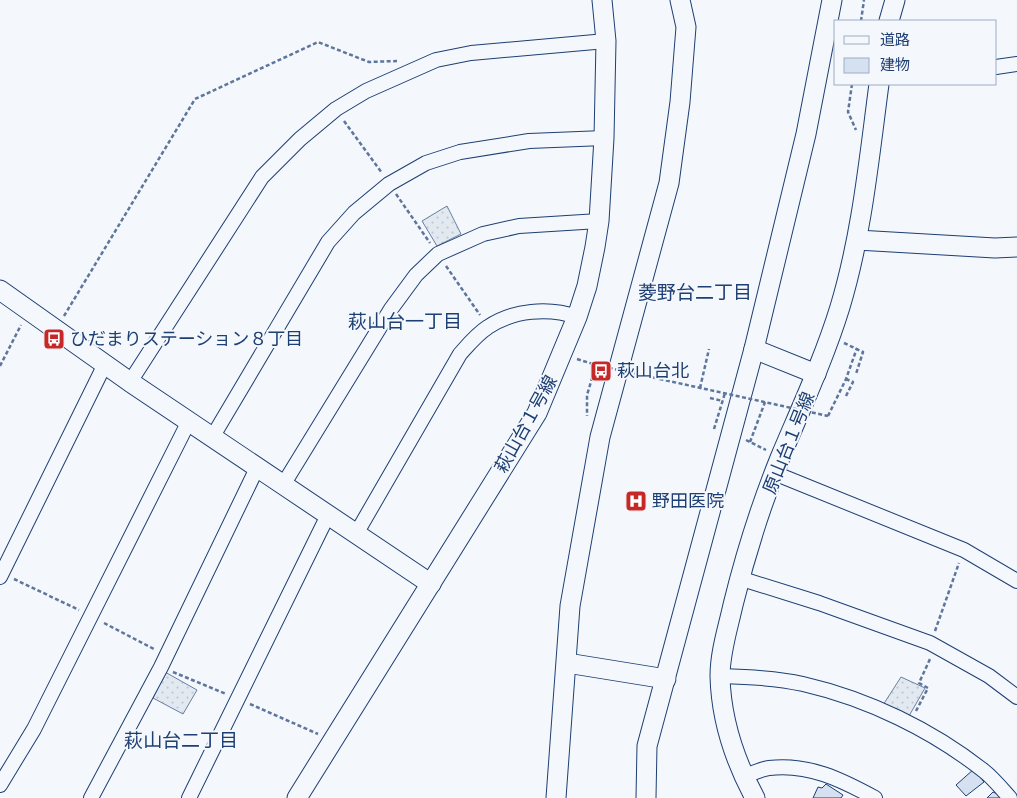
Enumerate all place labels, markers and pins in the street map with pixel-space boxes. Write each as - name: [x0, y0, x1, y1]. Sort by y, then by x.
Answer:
- bus stop icon: ひだまりステーション８丁目: [42, 327, 66, 351]
- place label: ひだまりステーション８丁目: [70, 328, 303, 349]
- bus stop icon: 萩山台北: [589, 359, 613, 383]
- place label: 萩山台北: [617, 360, 689, 381]
- hospital icon: 野田医院: [624, 489, 648, 513]
- place label: 野田医院: [652, 490, 724, 511]

